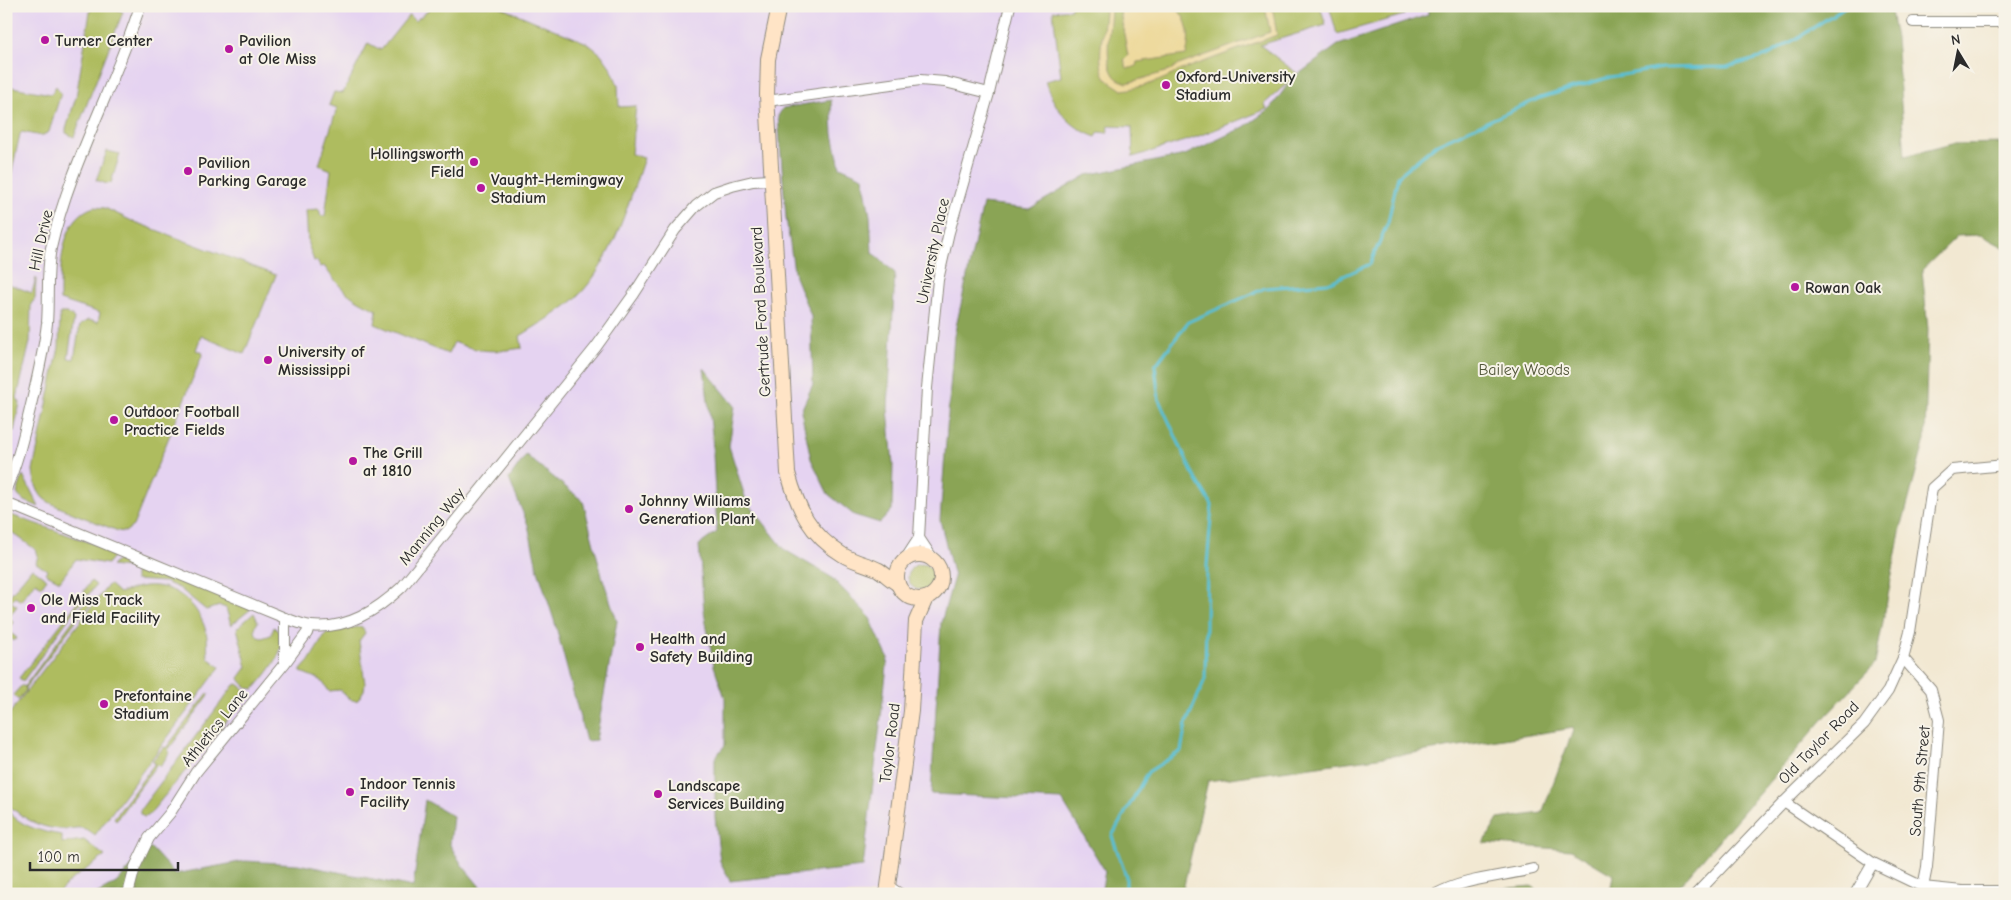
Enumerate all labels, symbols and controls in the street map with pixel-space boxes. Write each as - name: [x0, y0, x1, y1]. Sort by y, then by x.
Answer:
- north arrow: [1934, 28, 1984, 78]
- text: N: [1950, 31, 1962, 49]
- place label: Turner Center: [55, 32, 153, 50]
- place label: Pavilion at Ole Miss: [239, 32, 316, 68]
- marker: Turner Center: [39, 34, 51, 46]
- marker: Pavilion at Ole Miss: [223, 43, 235, 55]
- place label: Oxford-University Stadium: [1176, 68, 1296, 104]
- marker: Oxford-University Stadium: [1160, 79, 1172, 91]
- place label: Hollingsworth Field: [370, 145, 464, 181]
- place label: Pavilion Parking Garage: [198, 154, 307, 190]
- marker: Hollingsworth Field: [468, 156, 480, 168]
- marker: Pavilion Parking Garage: [182, 165, 194, 177]
- place label: Vaught-Hemingway Stadium: [491, 171, 624, 207]
- marker: Vaught-Hemingway Stadium: [475, 182, 487, 194]
- street label: University Place: [913, 196, 953, 306]
- street label: Hill Drive: [25, 208, 57, 272]
- street label: Gertrude Ford Boulevard: [748, 226, 774, 397]
- place label: Rowan Oak: [1805, 279, 1881, 297]
- marker: Rowan Oak: [1789, 281, 1801, 293]
- place label: University of Mississippi: [278, 343, 365, 379]
- marker: University of Mississippi: [262, 354, 274, 366]
- park label: Bailey Woods: [1478, 361, 1570, 379]
- place label: Outdoor Football Practice Fields: [124, 403, 240, 439]
- marker: Outdoor Football Practice Fields: [108, 414, 120, 426]
- place label: The Grill at 1810: [363, 444, 423, 480]
- marker: The Grill at 1810: [347, 455, 359, 467]
- street label: Manning Way: [395, 484, 469, 569]
- place label: Johnny Williams Generation Plant: [639, 492, 756, 528]
- marker: Johnny Williams Generation Plant: [623, 503, 635, 515]
- place label: Ole Miss Track and Field Facility: [41, 591, 160, 627]
- marker: Ole Miss Track and Field Facility: [25, 602, 37, 614]
- place label: Health and Safety Building: [650, 630, 753, 666]
- marker: Health and Safety Building: [634, 641, 646, 653]
- street label: Athletics Lane: [178, 685, 252, 770]
- place label: Prefontaine Stadium: [114, 687, 192, 723]
- marker: Prefontaine Stadium: [98, 698, 110, 710]
- street label: Old Taylor Road: [1775, 698, 1863, 788]
- street label: Taylor Road: [876, 702, 904, 784]
- street label: South 9th Street: [1906, 725, 1934, 837]
- place label: Indoor Tennis Facility: [360, 775, 455, 811]
- place label: Landscape Services Building: [668, 777, 785, 813]
- marker: Indoor Tennis Facility: [344, 786, 356, 798]
- marker: Landscape Services Building: [652, 788, 664, 800]
- scale bar: [30, 840, 178, 872]
- text: 100 m: [38, 848, 80, 866]

